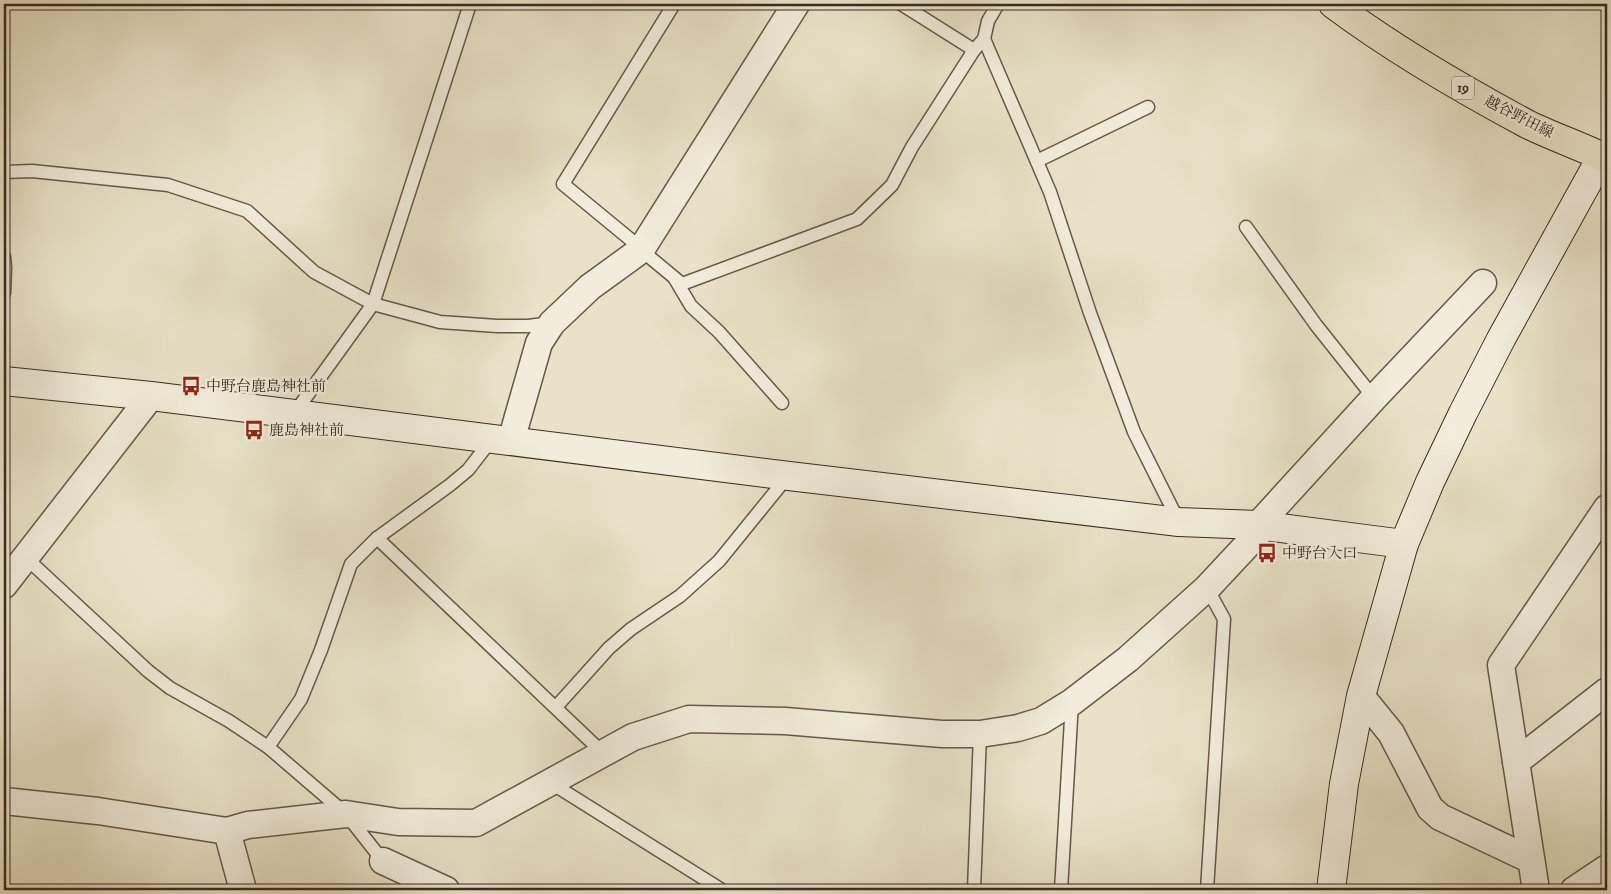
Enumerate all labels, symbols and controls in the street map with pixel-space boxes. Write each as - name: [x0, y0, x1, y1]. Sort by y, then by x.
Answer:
- road number: 19: [1452, 76, 1474, 100]
- street label: 越谷野田線: [1481, 92, 1557, 142]
- bus stop icon: 中野台鹿島神社前: [180, 375, 202, 397]
- place label: 中野台鹿島神社前: [206, 377, 326, 396]
- bus stop icon: 鹿島神社前: [243, 419, 265, 441]
- place label: 鹿島神社前: [269, 421, 344, 440]
- bus stop icon: 中野台入口: [1256, 542, 1278, 564]
- place label: 中野台入口: [1282, 544, 1357, 563]

